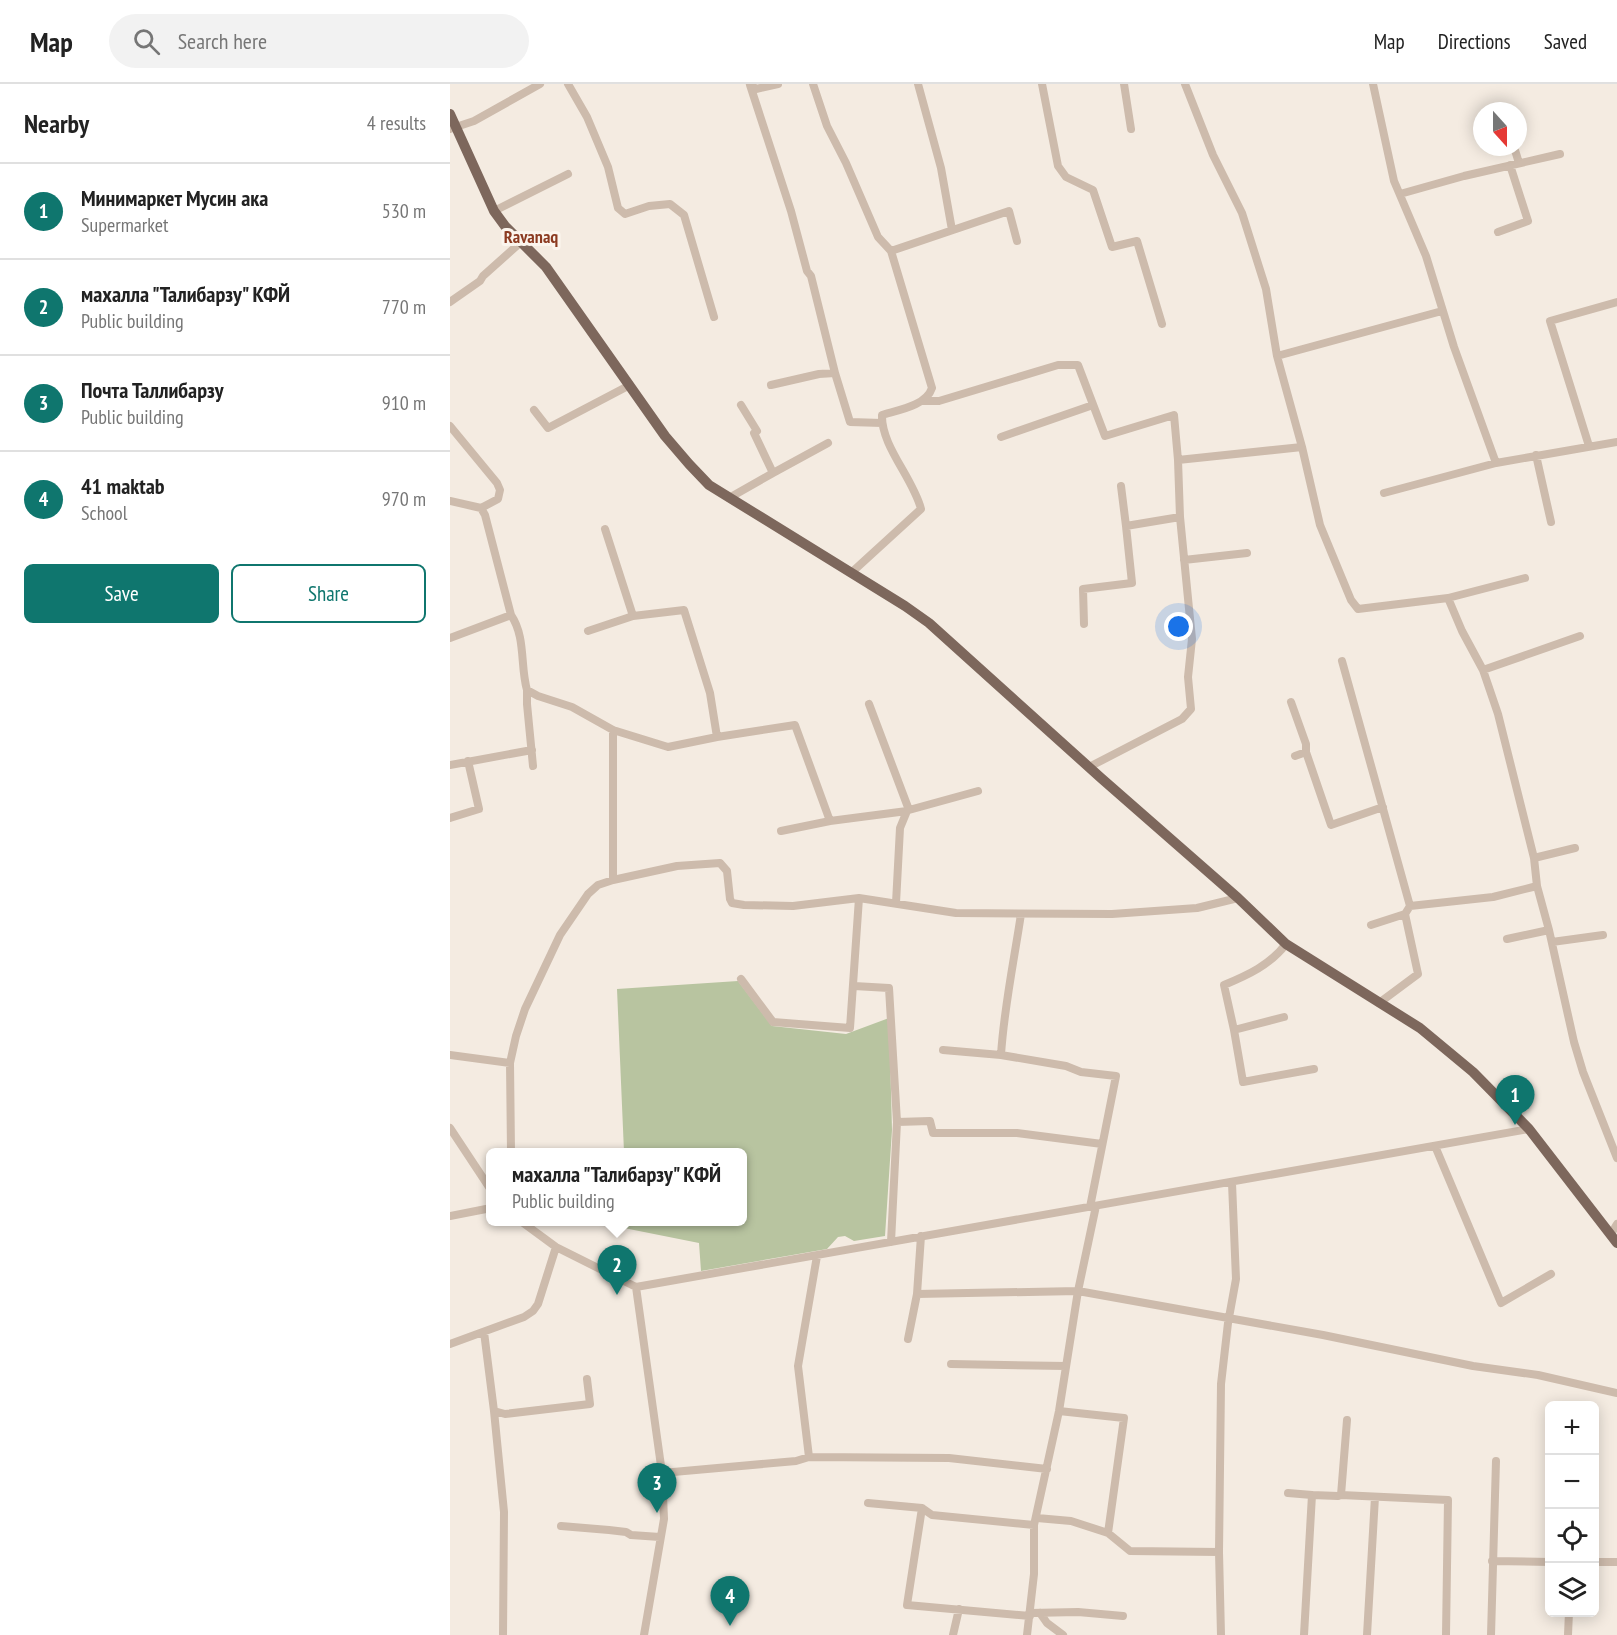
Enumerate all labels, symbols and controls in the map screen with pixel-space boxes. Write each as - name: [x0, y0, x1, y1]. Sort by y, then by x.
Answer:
- search box: [109, 14, 529, 68]
- text: Map: [30, 23, 73, 60]
- icon: search: [130, 25, 163, 58]
- text: Search here: [178, 27, 267, 55]
- text: Map: [1374, 28, 1405, 55]
- text: Directions: [1438, 28, 1511, 55]
- text: Saved: [1544, 28, 1587, 55]
- north arrow: [1473, 102, 1527, 156]
- text: Nearby: [24, 107, 89, 140]
- text: 4 results: [367, 110, 426, 136]
- text: Минимаркет Мусин ака: [81, 184, 268, 212]
- text: 1: [39, 198, 48, 224]
- text: 530 m: [382, 198, 426, 224]
- text: Supermarket: [81, 212, 169, 238]
- district label: Ravanaq: [504, 225, 558, 248]
- text: махалла "Талибарзу" КФЙ: [81, 280, 290, 308]
- text: 2: [39, 294, 48, 320]
- text: 770 m: [382, 294, 426, 320]
- text: Public building: [81, 308, 184, 334]
- text: Почта Таллибарзу: [81, 376, 224, 404]
- text: 3: [39, 390, 48, 416]
- text: 910 m: [382, 390, 426, 416]
- text: Public building: [81, 404, 184, 430]
- text: 41 maktab: [81, 472, 165, 500]
- text: 4: [39, 486, 48, 512]
- text: 970 m: [382, 486, 426, 512]
- text: School: [81, 500, 127, 526]
- button: Save: [24, 564, 219, 623]
- button: Share: [231, 564, 426, 623]
- your location: [1164, 612, 1193, 641]
- pin: 1: [1496, 1076, 1534, 1125]
- popup: [486, 1148, 747, 1226]
- text: махалла "Талибарзу" КФЙ: [512, 1160, 721, 1188]
- text: Public building: [512, 1188, 615, 1214]
- pin: 2: [598, 1246, 636, 1295]
- map controls: [1545, 1401, 1599, 1617]
- button: +: [1545, 1401, 1599, 1455]
- button: −: [1545, 1455, 1599, 1509]
- pin: 3: [638, 1464, 676, 1513]
- button: locate: [1545, 1509, 1599, 1563]
- button: layers: [1545, 1563, 1599, 1617]
- pin: 4: [710, 1576, 750, 1626]

